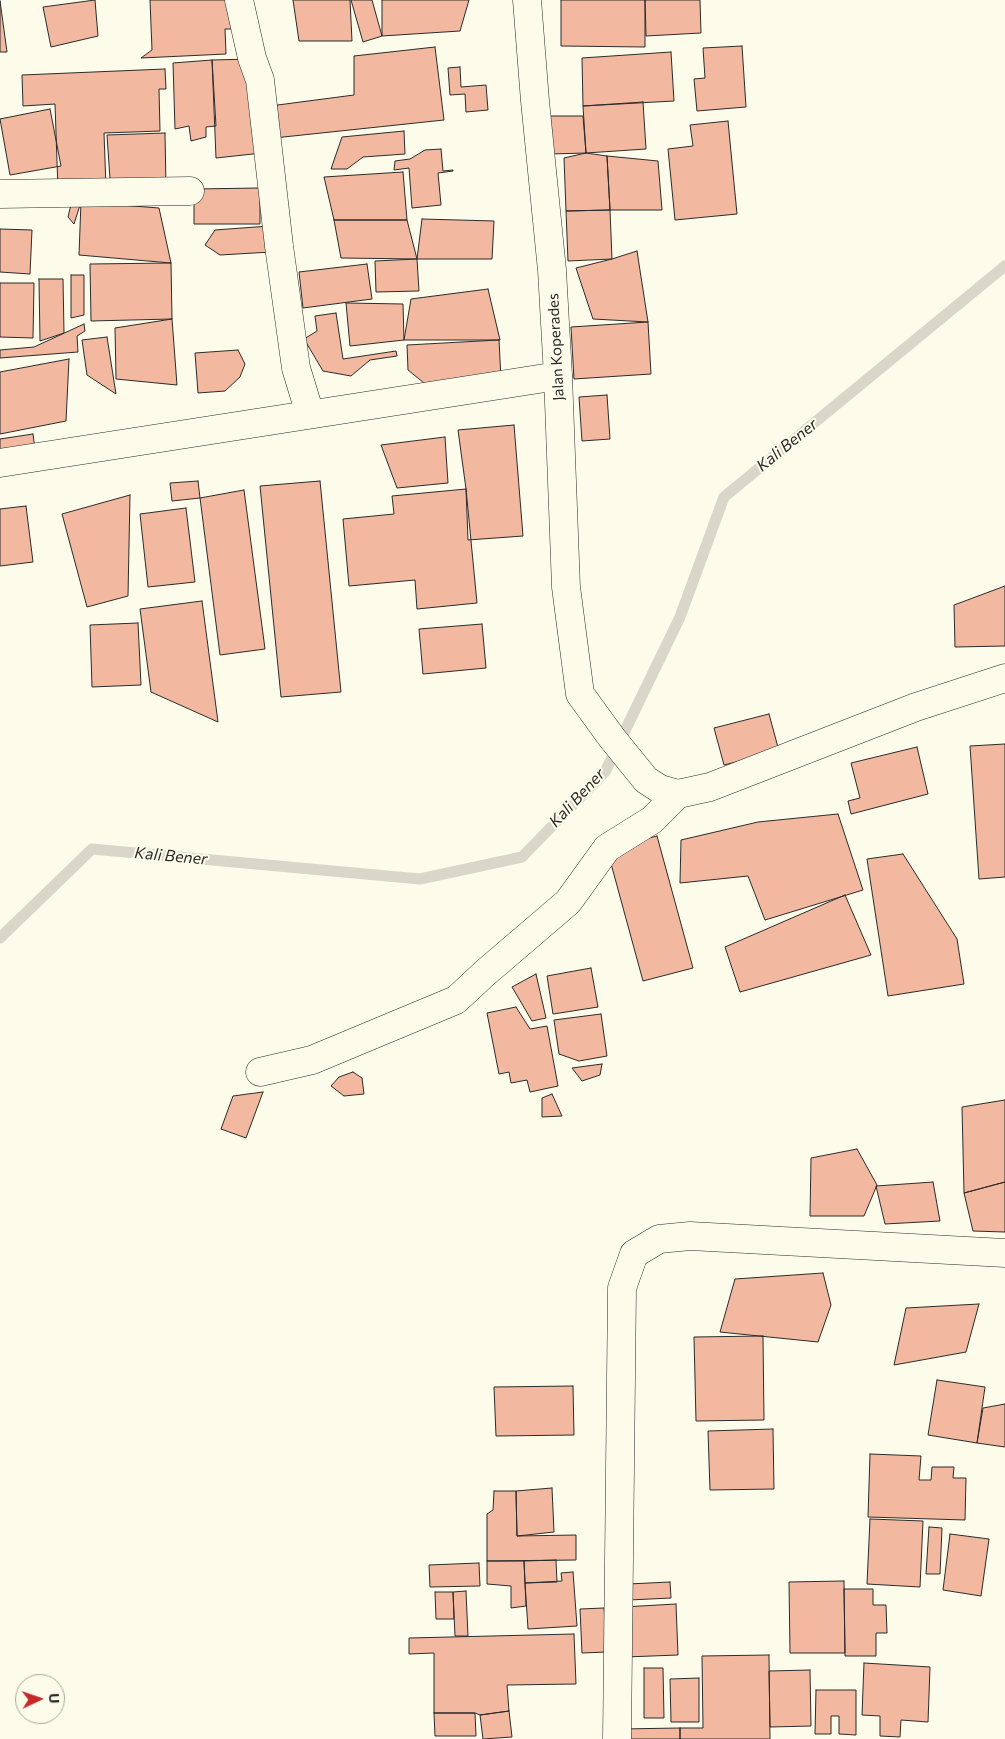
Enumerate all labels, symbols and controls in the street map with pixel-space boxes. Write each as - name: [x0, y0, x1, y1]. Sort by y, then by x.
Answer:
- street label: Jalan Koperades: [544, 293, 568, 401]
- water label: Kali Bener: [753, 415, 821, 475]
- water label: Kali Bener: [545, 765, 609, 831]
- water label: Kali Bener: [134, 843, 208, 869]
- north arrow: [15, 1674, 65, 1724]
- text: U: [46, 1693, 63, 1704]

